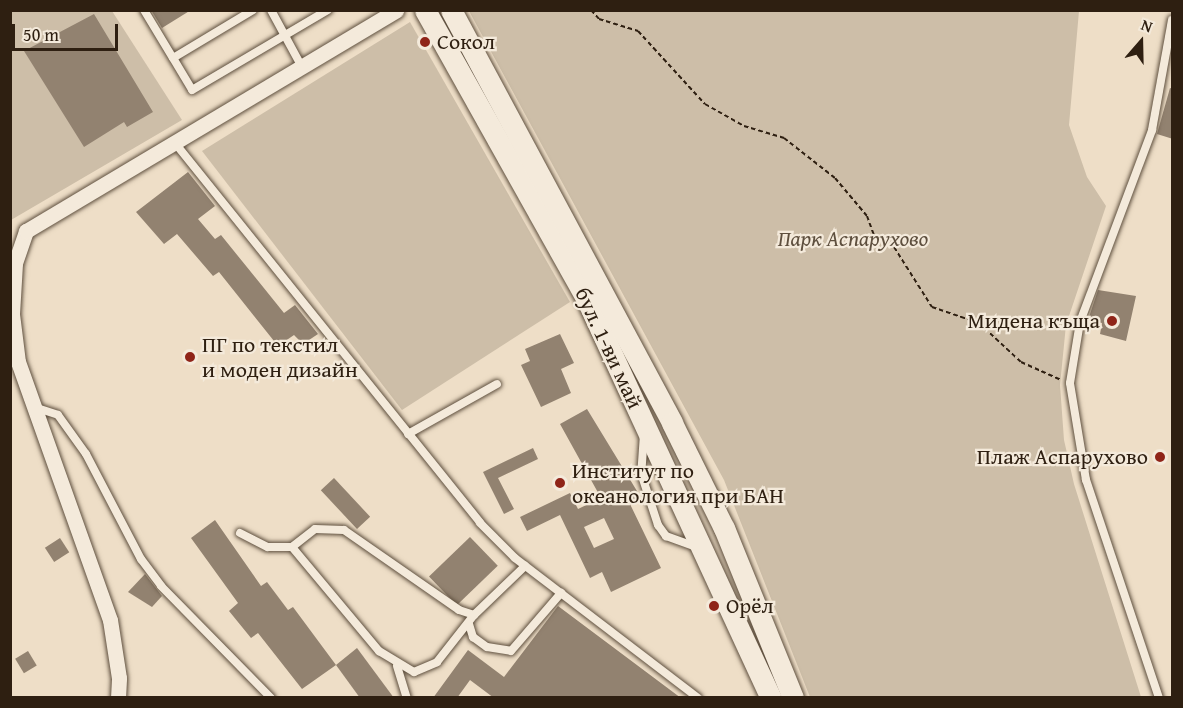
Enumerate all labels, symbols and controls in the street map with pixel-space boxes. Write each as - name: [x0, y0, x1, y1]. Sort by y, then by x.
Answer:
- scale bar: [15, 12, 122, 50]
- north arrow: [1111, 12, 1171, 72]
- text: N: [1138, 12, 1156, 38]
- text: 50 m: [23, 21, 59, 48]
- place label: Сокол: [437, 29, 495, 55]
- marker: Сокол: [418, 35, 432, 49]
- park label: Парк Аспарухово: [778, 226, 928, 252]
- street label: бул. 1-ви май: [569, 283, 649, 413]
- place label: Мидена къща: [967, 308, 1100, 334]
- marker: Мидена къща: [1105, 314, 1119, 328]
- place label: ПГ по текстил и моден дизайн: [202, 331, 358, 382]
- marker: ПГ по текстил и моден дизайн: [183, 350, 197, 364]
- place label: Плаж Аспарухово: [977, 444, 1148, 470]
- marker: Плаж Аспарухово: [1153, 450, 1167, 464]
- place label: Институт по океанология при БАН: [572, 457, 784, 508]
- marker: Институт по океанология при БАН: [553, 476, 567, 490]
- place label: Орёл: [726, 593, 774, 619]
- marker: Орёл: [707, 599, 721, 613]

